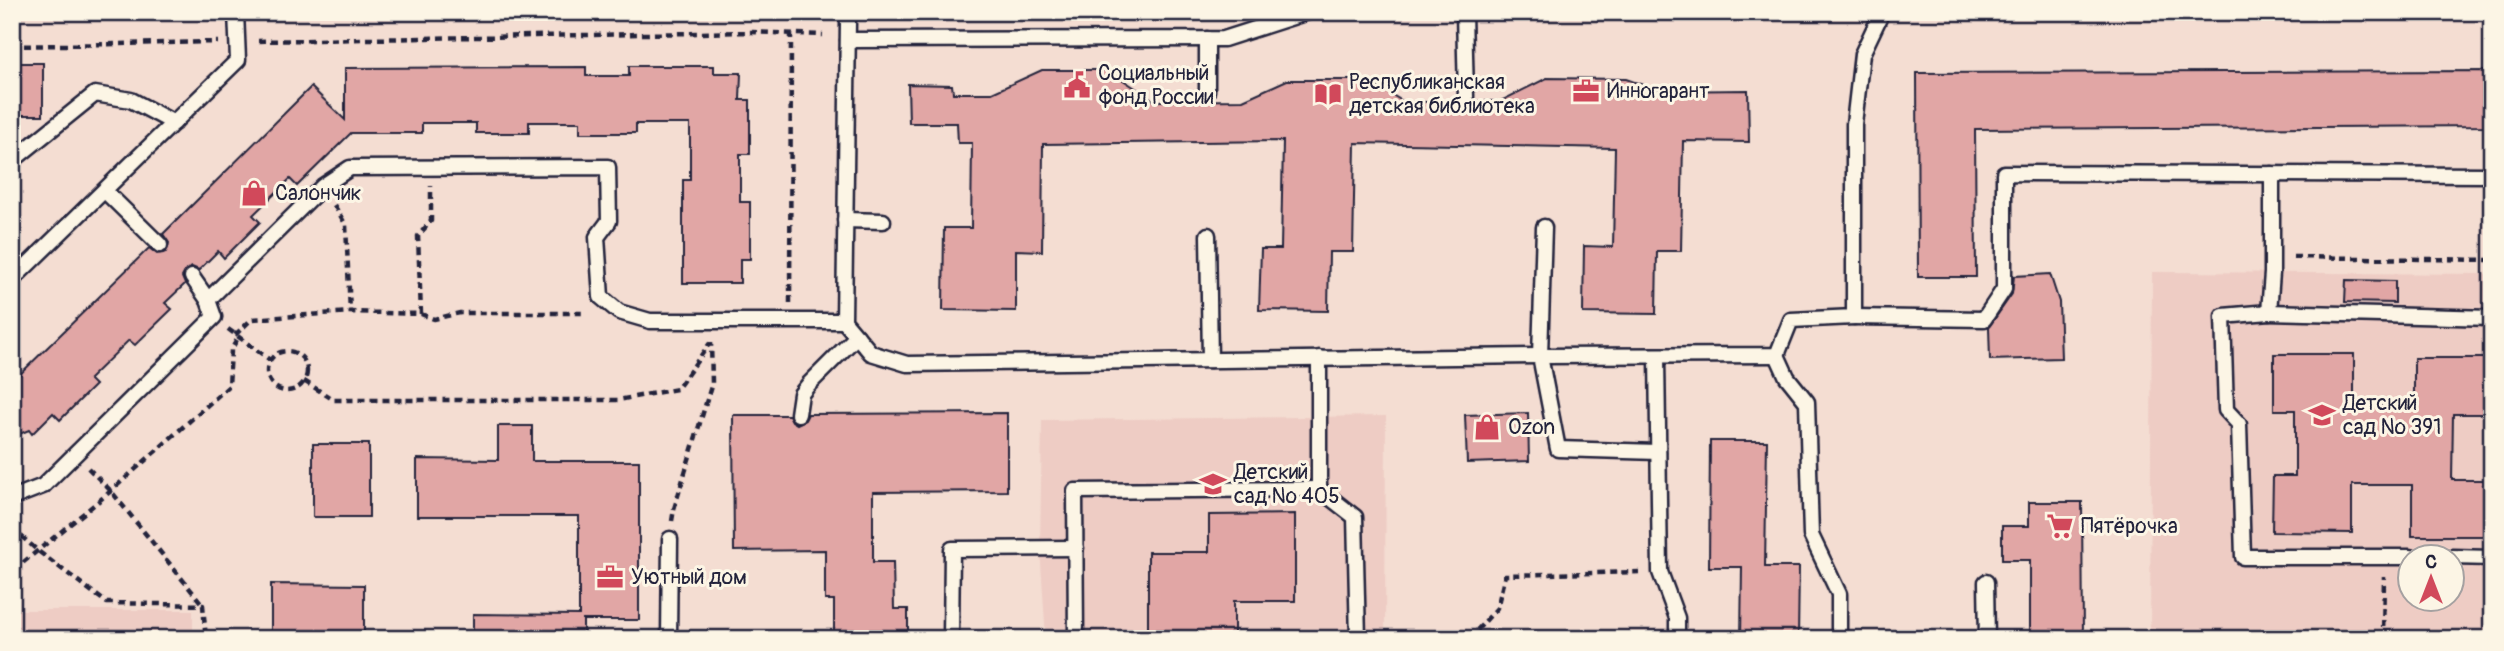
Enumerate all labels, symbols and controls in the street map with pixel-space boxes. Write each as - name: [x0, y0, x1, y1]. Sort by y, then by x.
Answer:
- place label: Социальный фонд России: [1098, 60, 1213, 111]
- place label: Республиканская детская библиотека: [1349, 69, 1535, 120]
- public building icon: Социальный фонд России: [1062, 70, 1092, 100]
- office icon: Инногарант: [1571, 76, 1601, 106]
- place label: Инногарант: [1607, 78, 1710, 105]
- library icon: Республиканская детская библиотека: [1313, 79, 1343, 109]
- shop icon: Салончик: [239, 178, 269, 208]
- place label: Салончик: [275, 180, 361, 207]
- place label: Детский сад № 391: [2342, 390, 2441, 441]
- school or university icon: Детский сад № 391: [2307, 400, 2337, 430]
- shop icon: Ozon: [1472, 412, 1502, 442]
- place label: Ozon: [1508, 414, 1555, 441]
- place label: Детский сад № 405: [1233, 459, 1340, 510]
- school or university icon: Детский сад № 405: [1198, 469, 1228, 499]
- supermarket icon: Пятёрочка: [2045, 511, 2075, 541]
- place label: Пятёрочка: [2081, 513, 2178, 540]
- north arrow: [2396, 542, 2466, 612]
- text: С: [2425, 550, 2437, 574]
- office icon: Уютный дом: [595, 562, 625, 592]
- place label: Уютный дом: [631, 564, 747, 591]

